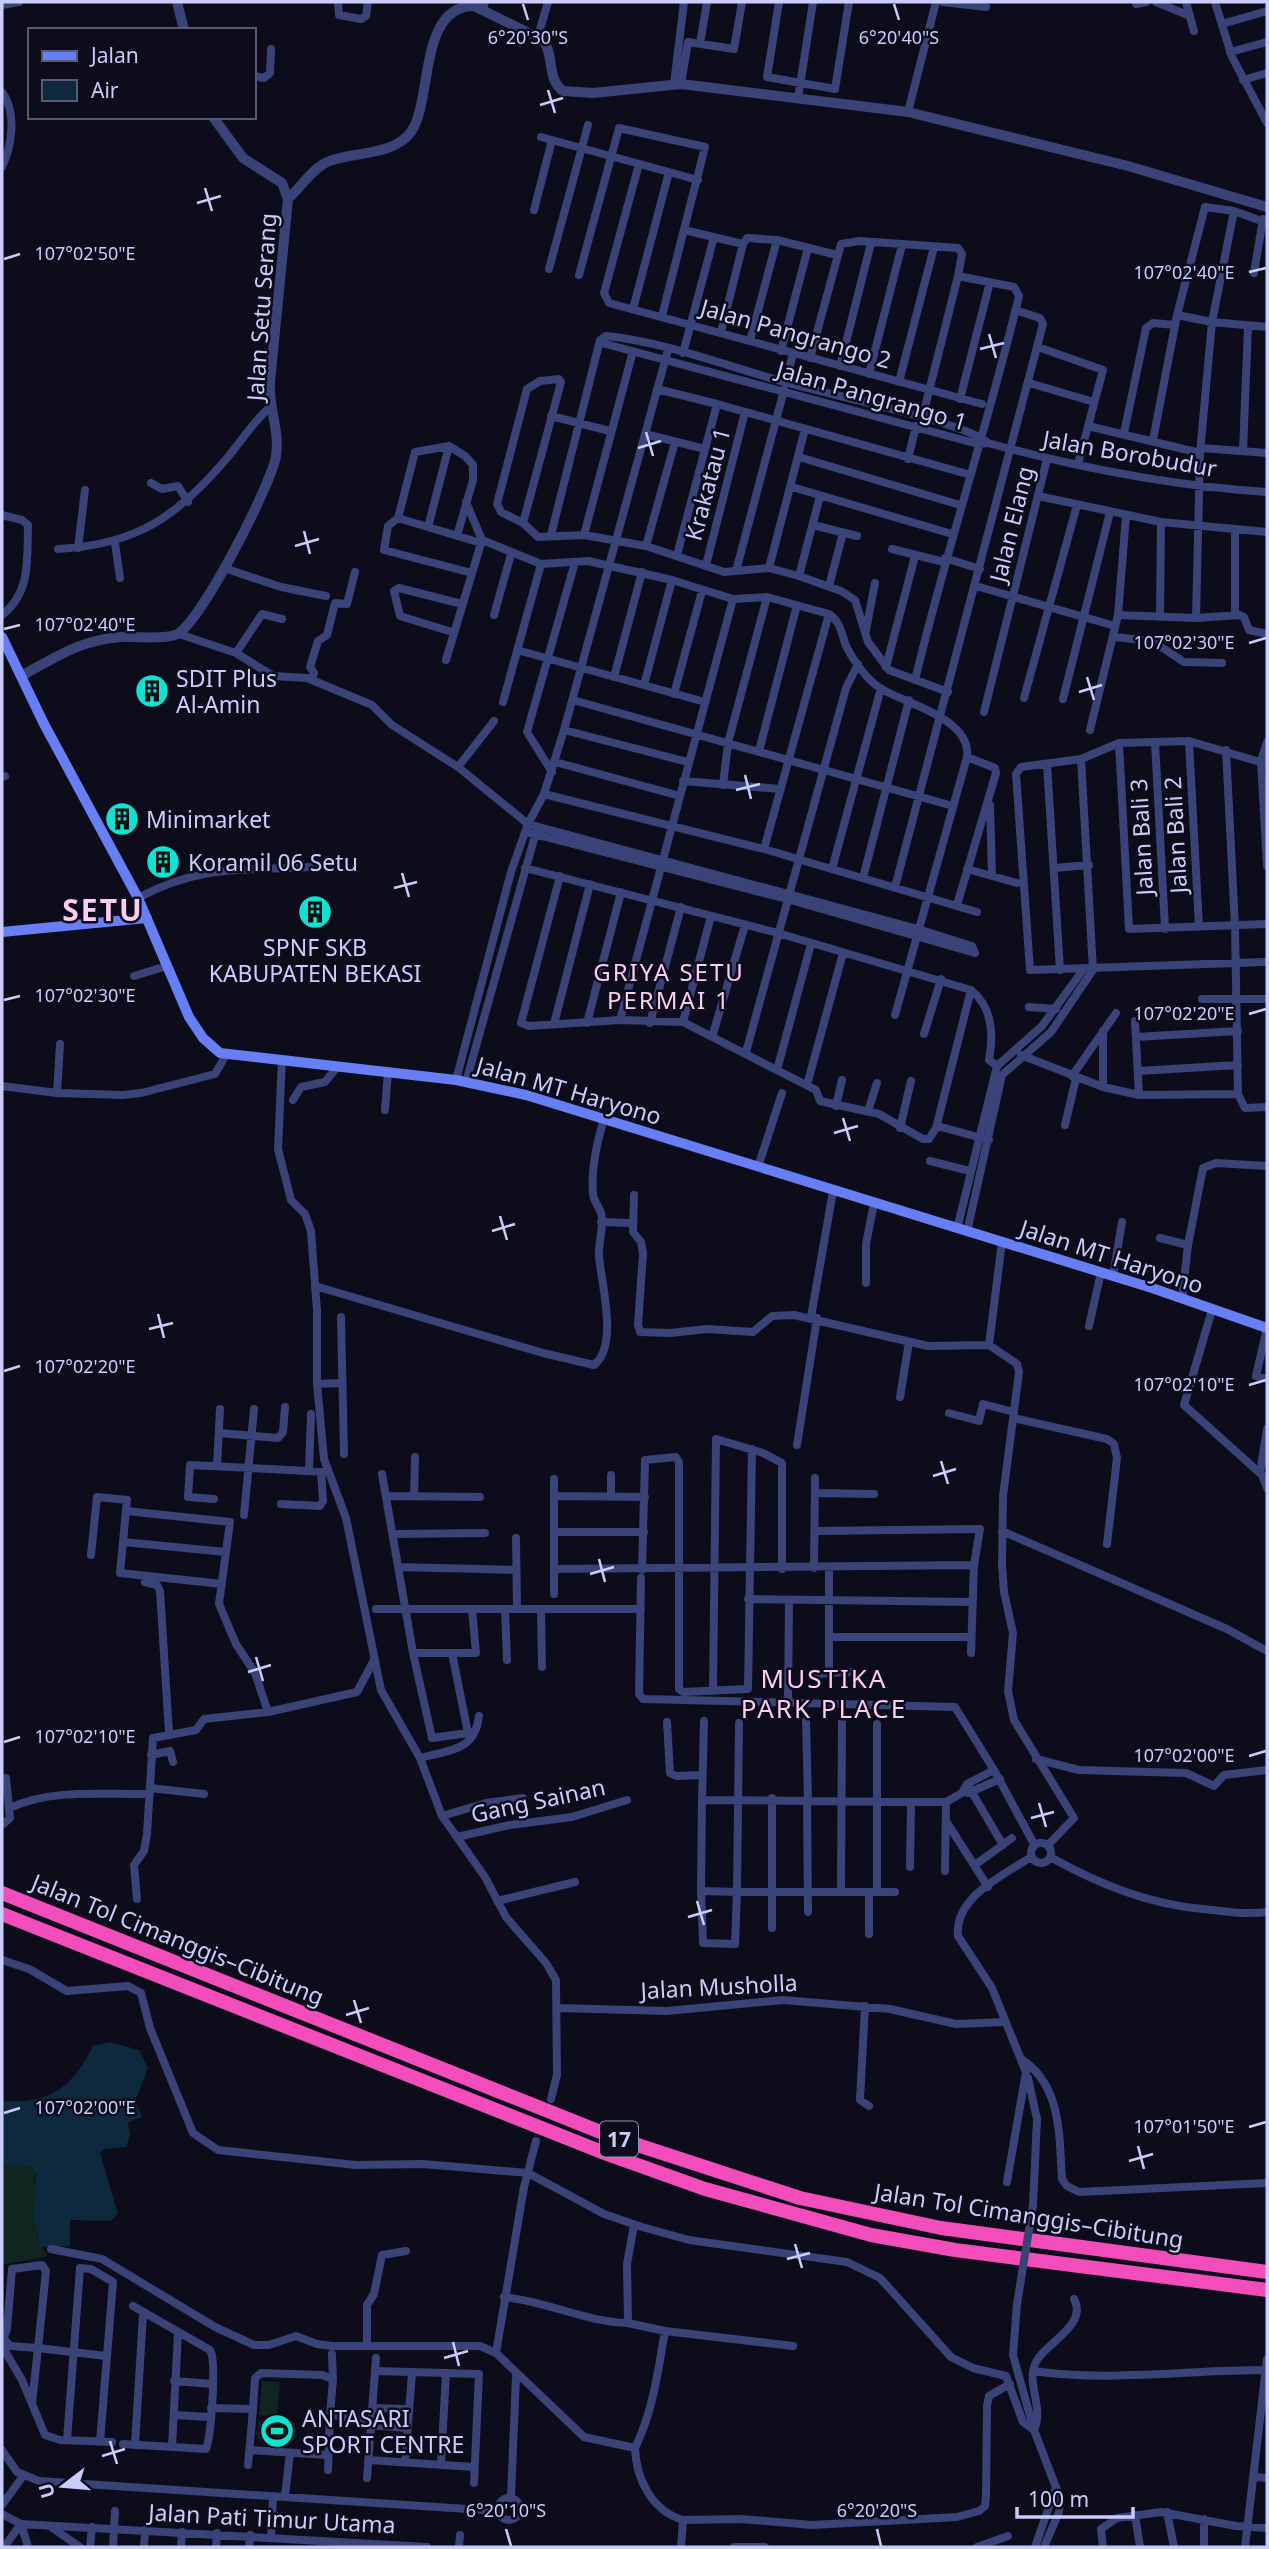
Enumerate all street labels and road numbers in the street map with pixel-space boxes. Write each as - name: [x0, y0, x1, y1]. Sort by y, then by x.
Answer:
- street label: Jalan Setu Serang: [238, 212, 284, 404]
- street label: Jalan Pangrango 2: [695, 290, 895, 375]
- street label: Jalan Pangrango 1: [771, 352, 971, 437]
- street label: Jalan Borobudur: [1038, 422, 1220, 484]
- street label: Krakatau 1: [677, 424, 737, 544]
- street label: Jalan Elang: [981, 463, 1041, 587]
- street label: Jalan Bali 2: [1156, 776, 1194, 896]
- street label: Jalan Bali 3: [1122, 778, 1160, 898]
- street label: Jalan MT Haryono: [471, 1048, 665, 1132]
- street label: Jalan MT Haryono: [1014, 1211, 1208, 1301]
- street label: Gang Sainan: [468, 1770, 608, 1830]
- street label: Jalan Tol Cimanggis–Cibitung: [25, 1865, 329, 2012]
- street label: Jalan Musholla: [638, 1966, 798, 2006]
- road number: 17: [600, 2122, 638, 2156]
- street label: Jalan Tol Cimanggis–Cibitung: [870, 2174, 1186, 2255]
- street label: Jalan Pati Timur Utama: [146, 2495, 396, 2540]

